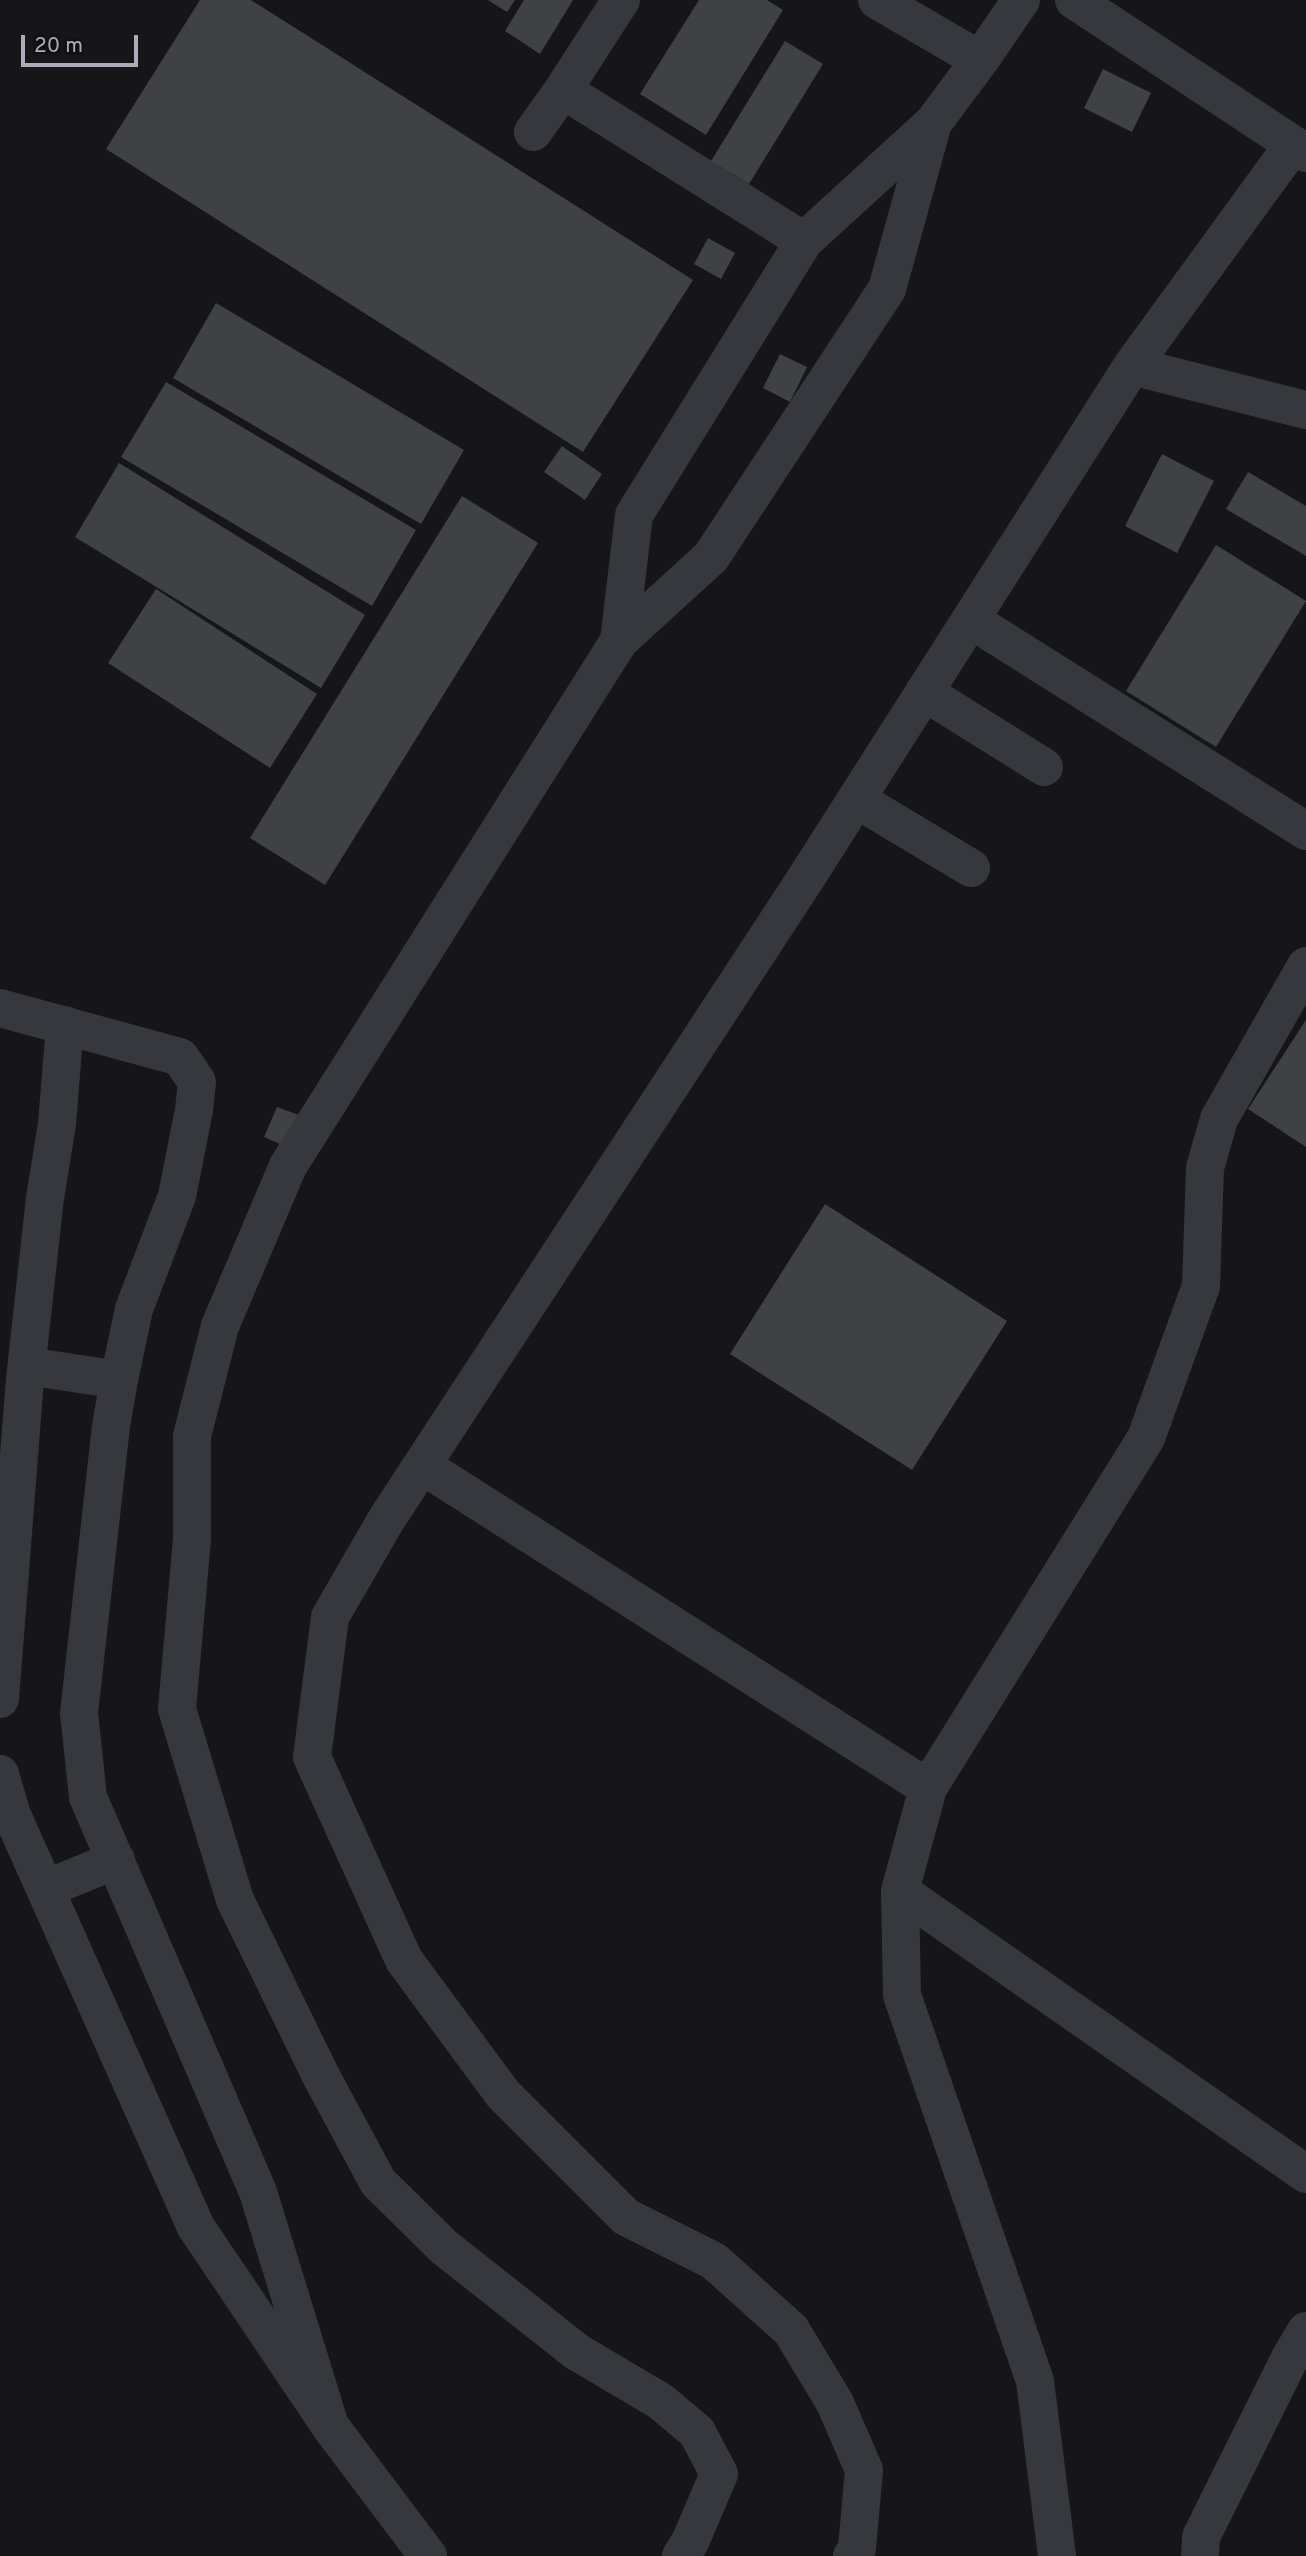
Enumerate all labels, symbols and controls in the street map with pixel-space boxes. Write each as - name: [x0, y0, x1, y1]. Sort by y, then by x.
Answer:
- scale bar: [24, 21, 142, 65]
- text: 20 m: [34, 33, 83, 60]

